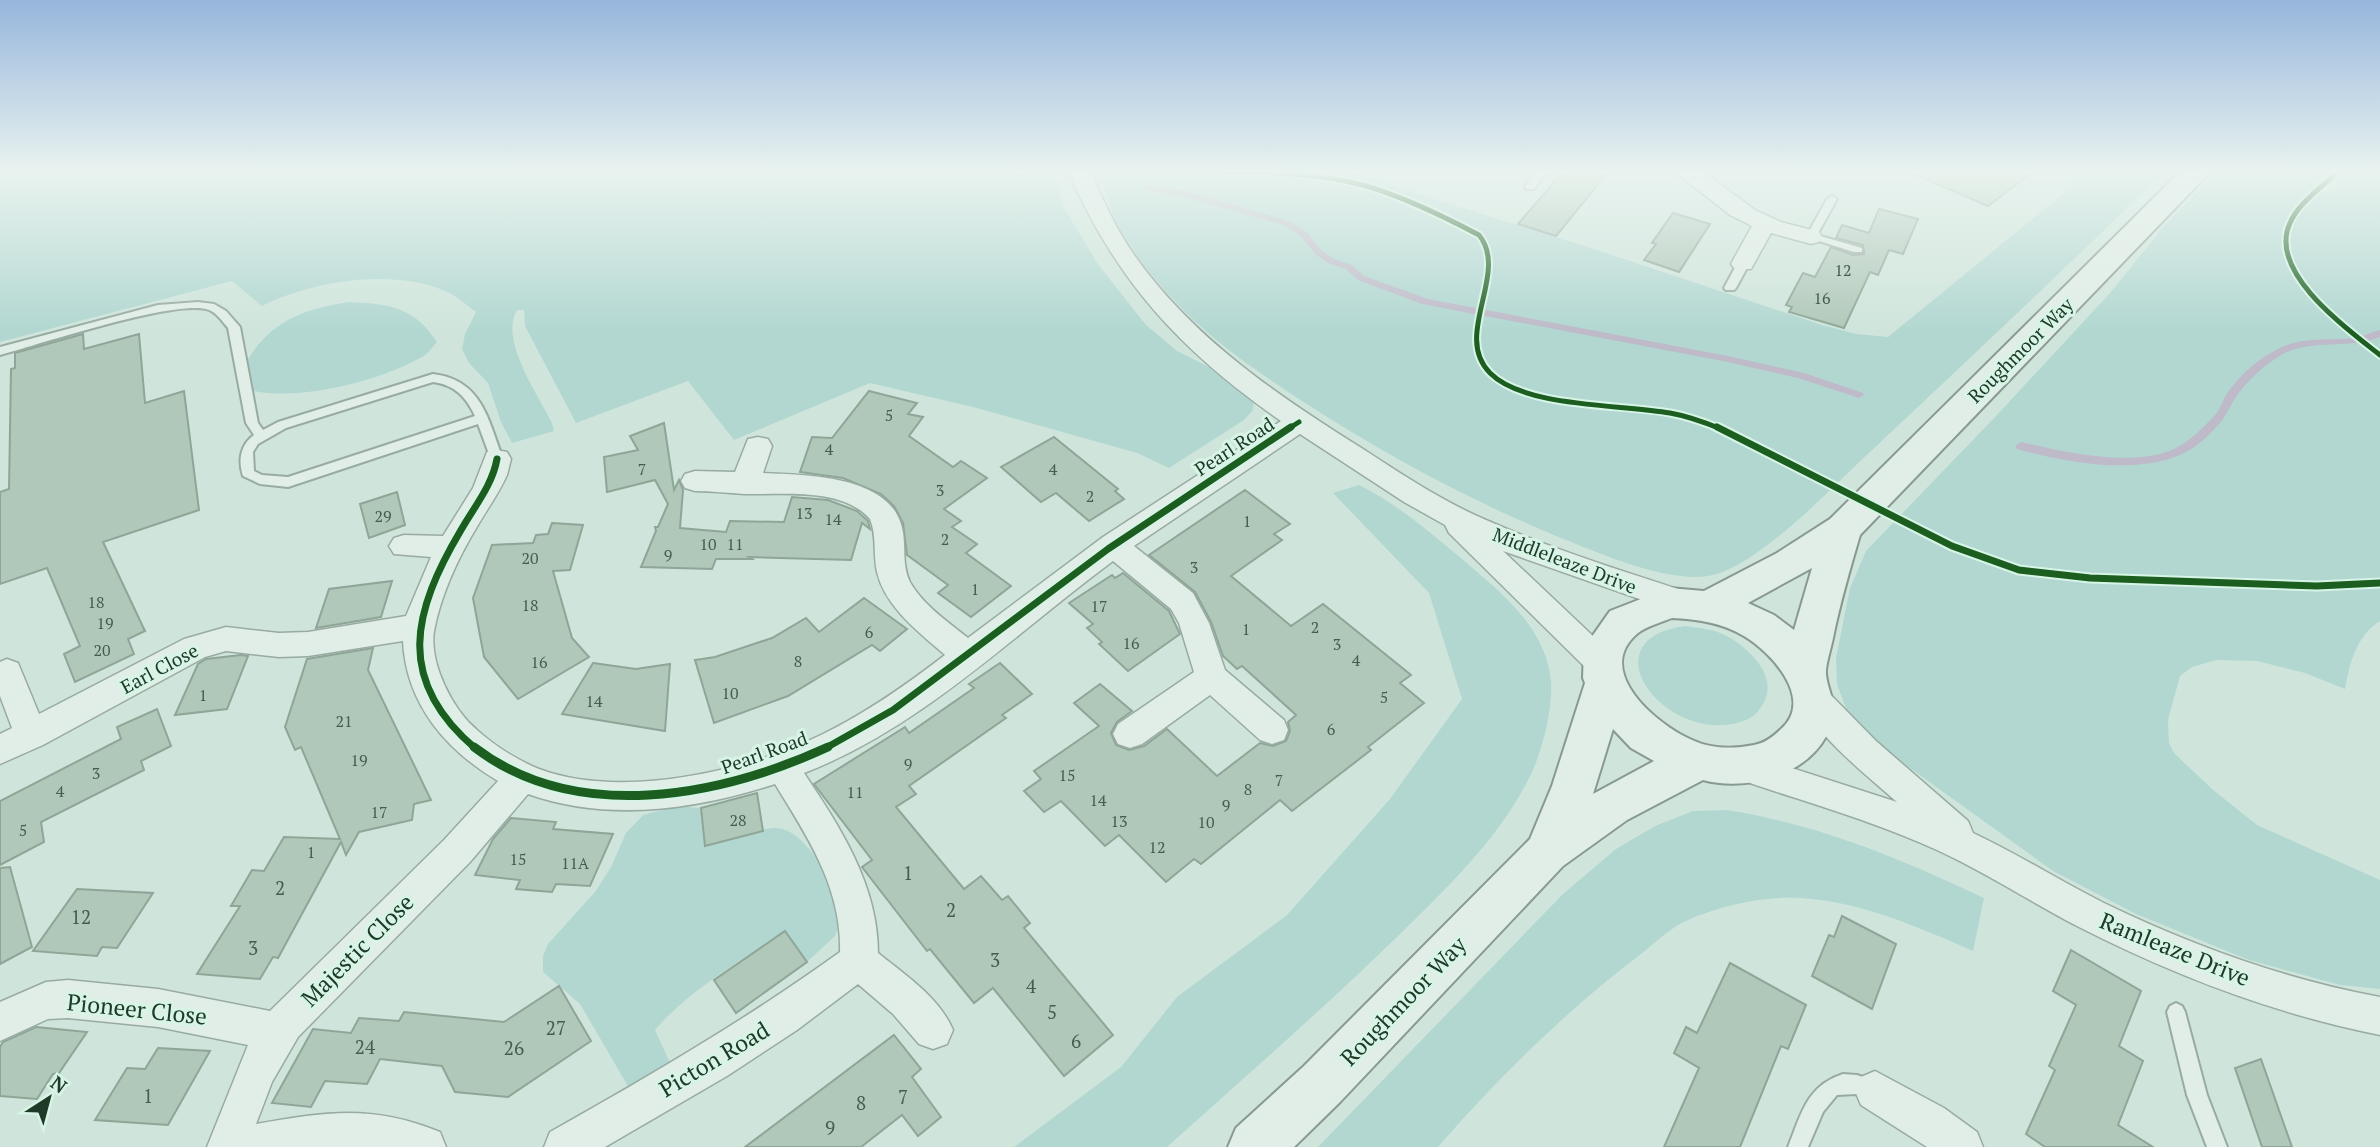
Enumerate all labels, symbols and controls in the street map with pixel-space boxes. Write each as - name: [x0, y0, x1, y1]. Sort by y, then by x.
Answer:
- house number: 12: [1834, 259, 1852, 281]
- house number: 16: [1813, 287, 1831, 309]
- street label: Roughmoor Way: [1962, 292, 2078, 408]
- house number: 5: [885, 404, 893, 426]
- street label: Pearl Road: [1189, 411, 1279, 481]
- house number: 4: [825, 438, 834, 460]
- house number: 7: [638, 458, 646, 480]
- house number: 4: [1049, 458, 1058, 480]
- house number: 3: [936, 479, 944, 501]
- house number: 2: [1086, 485, 1094, 507]
- house number: 13: [795, 502, 813, 524]
- house number: 29: [374, 505, 392, 527]
- house number: 14: [824, 508, 842, 530]
- house number: 1: [1243, 510, 1251, 532]
- street label: Middleleaze Drive: [1490, 521, 1640, 599]
- house number: 2: [941, 528, 949, 550]
- house number: 10: [699, 533, 717, 555]
- house number: 11: [726, 533, 744, 555]
- house number: 9: [664, 544, 672, 566]
- house number: 20: [521, 547, 539, 569]
- house number: 3: [1190, 556, 1198, 578]
- house number: 1: [971, 578, 979, 600]
- house number: 18: [87, 591, 105, 613]
- house number: 18: [521, 594, 539, 616]
- house number: 17: [1090, 595, 1108, 617]
- house number: 19: [96, 612, 114, 634]
- house number: 2: [1311, 616, 1319, 638]
- house number: 1: [1242, 618, 1250, 640]
- house number: 6: [865, 621, 874, 643]
- house number: 16: [1122, 632, 1140, 654]
- house number: 3: [1333, 633, 1341, 655]
- street label: Earl Close: [116, 637, 202, 699]
- house number: 20: [93, 639, 111, 661]
- house number: 4: [1352, 649, 1361, 671]
- house number: 8: [794, 650, 802, 672]
- house number: 16: [530, 651, 548, 673]
- house number: 10: [721, 682, 739, 704]
- house number: 1: [199, 684, 207, 706]
- house number: 5: [1380, 686, 1388, 708]
- house number: 14: [585, 690, 603, 712]
- house number: 21: [335, 710, 353, 732]
- house number: 6: [1327, 718, 1336, 740]
- street label: Pearl Road: [717, 725, 811, 779]
- house number: 19: [350, 749, 368, 771]
- house number: 9: [904, 753, 912, 775]
- house number: 3: [92, 762, 100, 784]
- house number: 15: [1058, 764, 1076, 786]
- house number: 7: [1275, 769, 1283, 791]
- house number: 8: [1244, 778, 1252, 800]
- house number: 4: [56, 780, 65, 802]
- house number: 11: [846, 781, 864, 803]
- house number: 14: [1089, 789, 1107, 811]
- house number: 9: [1222, 794, 1230, 816]
- house number: 17: [370, 801, 388, 823]
- house number: 28: [729, 809, 747, 831]
- house number: 13: [1110, 810, 1128, 832]
- house number: 10: [1197, 811, 1215, 833]
- house number: 5: [19, 819, 27, 841]
- house number: 12: [1148, 836, 1166, 858]
- house number: 1: [307, 841, 315, 863]
- house number: 15: [509, 848, 527, 870]
- house number: 11A: [561, 852, 589, 874]
- house number: 1: [903, 860, 913, 885]
- house number: 2: [275, 875, 285, 900]
- street label: Majestic Close: [294, 887, 420, 1013]
- house number: 2: [946, 897, 956, 922]
- house number: 12: [71, 904, 91, 929]
- street label: Ramleaze Drive: [2095, 905, 2255, 993]
- street label: Roughmoor Way: [1333, 929, 1473, 1072]
- house number: 3: [248, 935, 258, 960]
- house number: 3: [990, 947, 1000, 972]
- house number: 4: [1026, 973, 1037, 998]
- street label: Pioneer Close: [65, 986, 209, 1032]
- house number: 5: [1047, 999, 1057, 1024]
- street label: Picton Road: [653, 1014, 775, 1104]
- house number: 27: [546, 1015, 566, 1040]
- house number: 6: [1071, 1028, 1081, 1053]
- house number: 24: [355, 1034, 376, 1059]
- house number: 26: [504, 1035, 524, 1060]
- north arrow: [14, 1063, 84, 1133]
- text: N: [46, 1069, 73, 1099]
- house number: 1: [143, 1083, 153, 1108]
- house number: 7: [898, 1084, 908, 1109]
- house number: 8: [856, 1090, 866, 1115]
- house number: 9: [825, 1115, 835, 1140]

